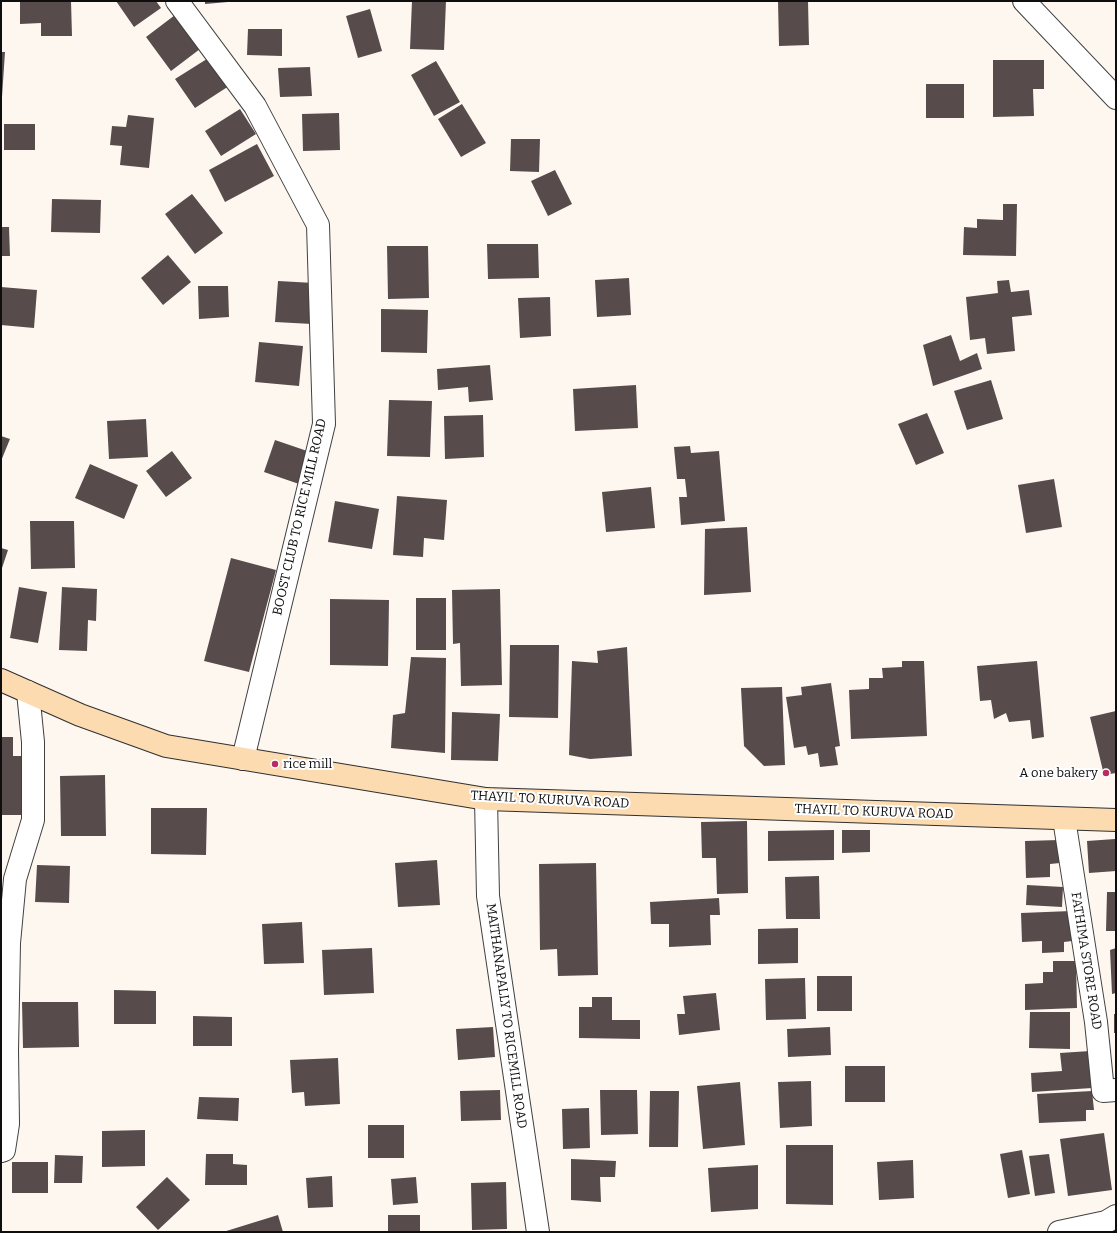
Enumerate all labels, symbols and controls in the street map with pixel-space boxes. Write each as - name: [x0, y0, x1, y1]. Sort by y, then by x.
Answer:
- street label: BOOST CLUB TO RICE MILL ROAD: [270, 417, 330, 617]
- place label: rice mill: [283, 756, 332, 772]
- marker: rice mill: [270, 759, 280, 769]
- place label: A one bakery: [1019, 765, 1098, 781]
- marker: A one bakery: [1101, 768, 1111, 778]
- street label: THAYIL TO KURUVA ROAD: [470, 788, 630, 812]
- street label: THAYIL TO KURUVA ROAD: [794, 801, 954, 823]
- street label: FATHIMA STORE ROAD: [1067, 891, 1105, 1031]
- street label: MAITHANAPALLY TO RICEMILL ROAD: [482, 902, 530, 1130]

